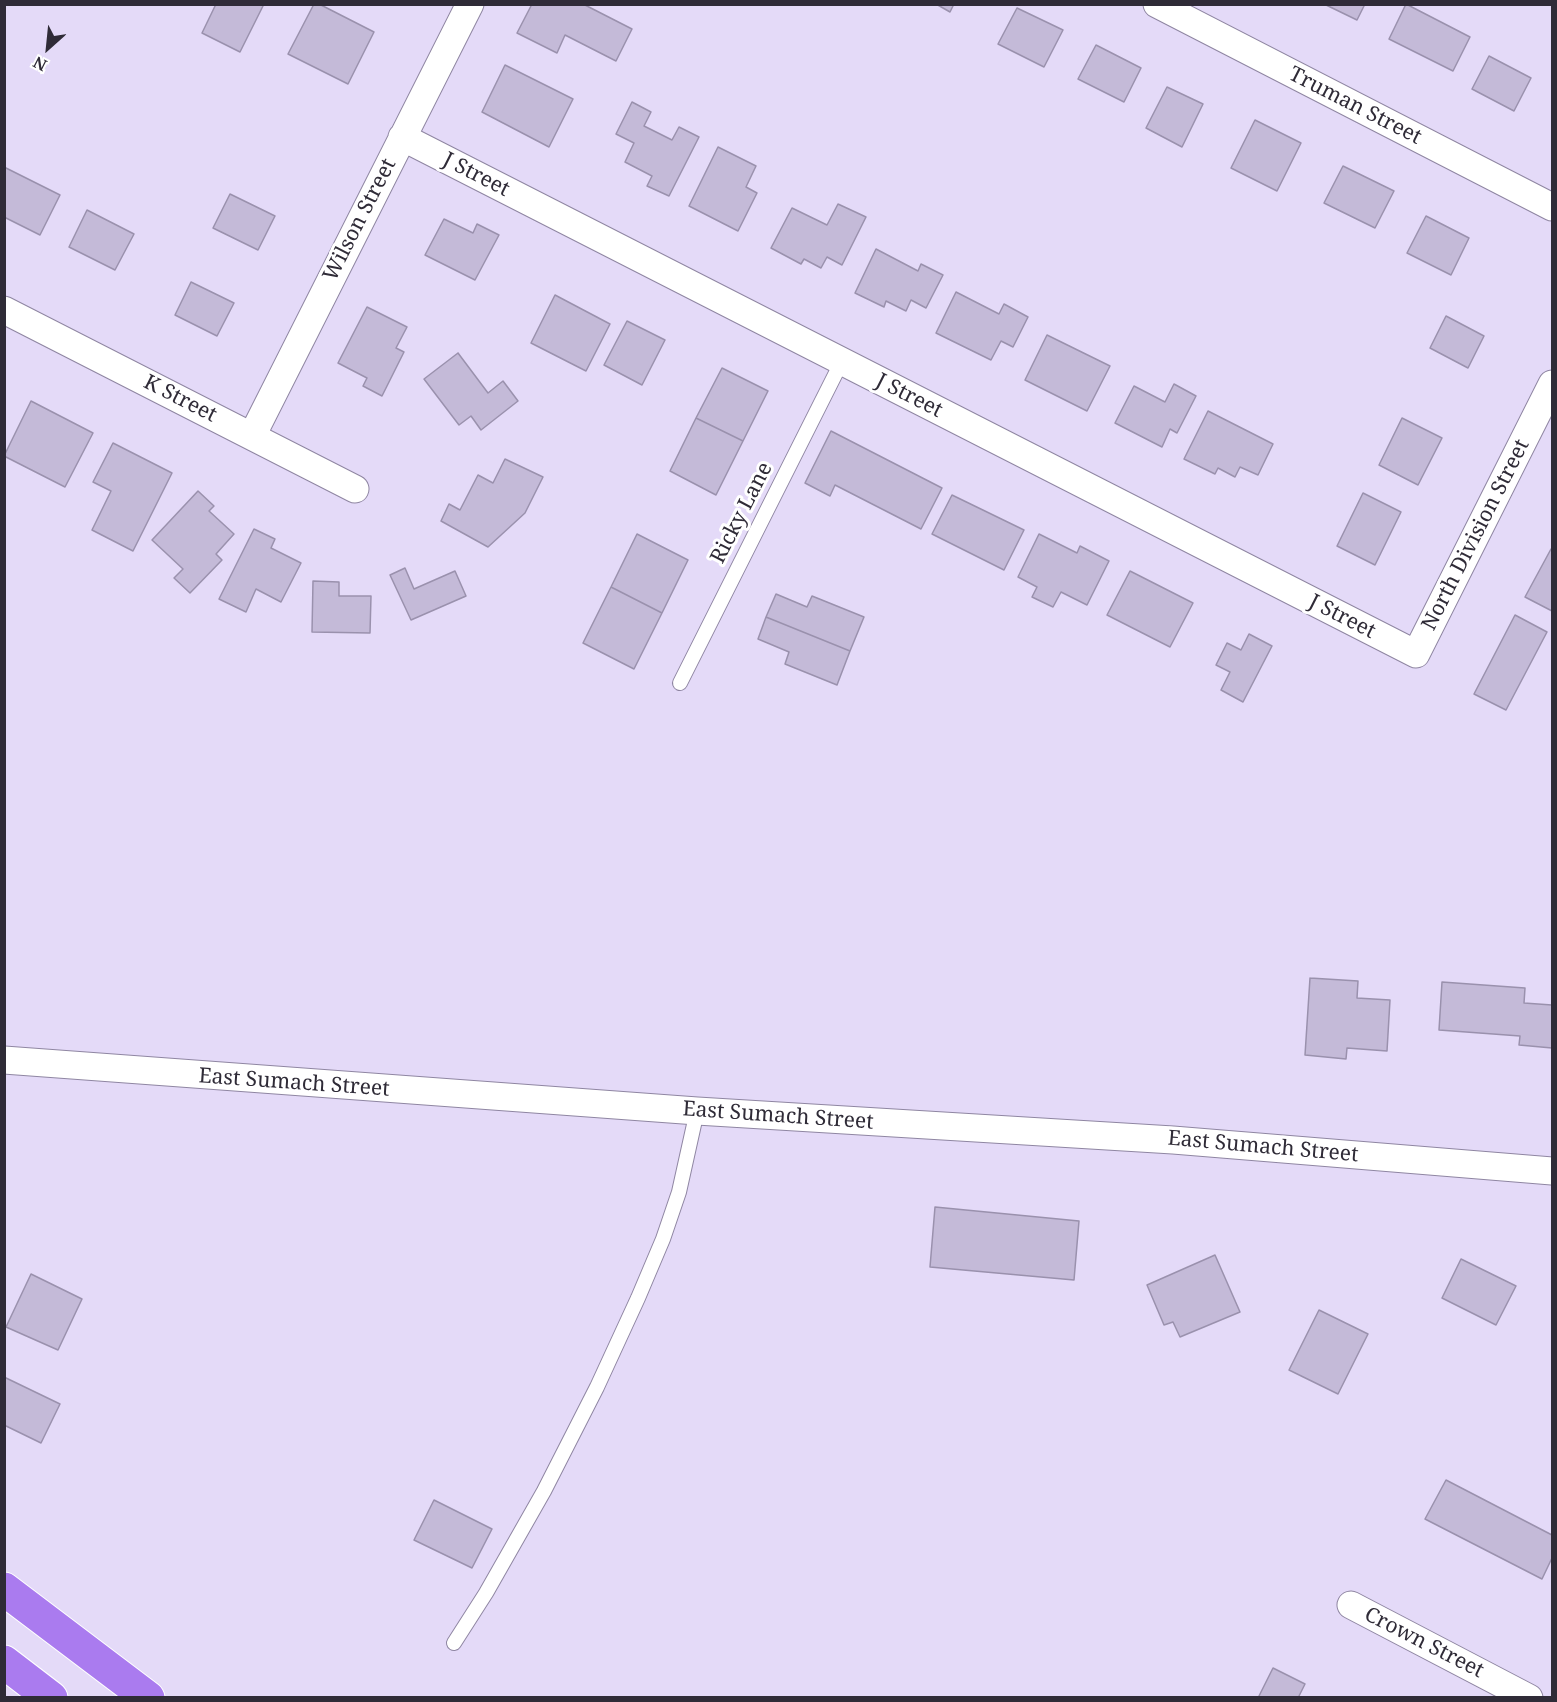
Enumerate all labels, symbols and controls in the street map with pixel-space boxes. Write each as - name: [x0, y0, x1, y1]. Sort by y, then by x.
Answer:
- north arrow: [18, 18, 78, 78]
- text: N: [29, 51, 50, 77]
- street label: Truman Street: [1285, 62, 1425, 150]
- street label: J Street: [438, 148, 514, 202]
- street label: Wilson Street: [318, 154, 402, 286]
- street label: J Street: [871, 369, 947, 423]
- street label: K Street: [139, 370, 221, 428]
- street label: North Division Street: [1417, 435, 1535, 635]
- street label: Ricky Lane: [706, 458, 778, 568]
- street label: J Street: [1304, 590, 1380, 644]
- street label: East Sumach Street: [198, 1064, 390, 1102]
- street label: East Sumach Street: [682, 1097, 874, 1135]
- street label: East Sumach Street: [1167, 1126, 1359, 1168]
- street label: Crown Street: [1360, 1602, 1488, 1684]

